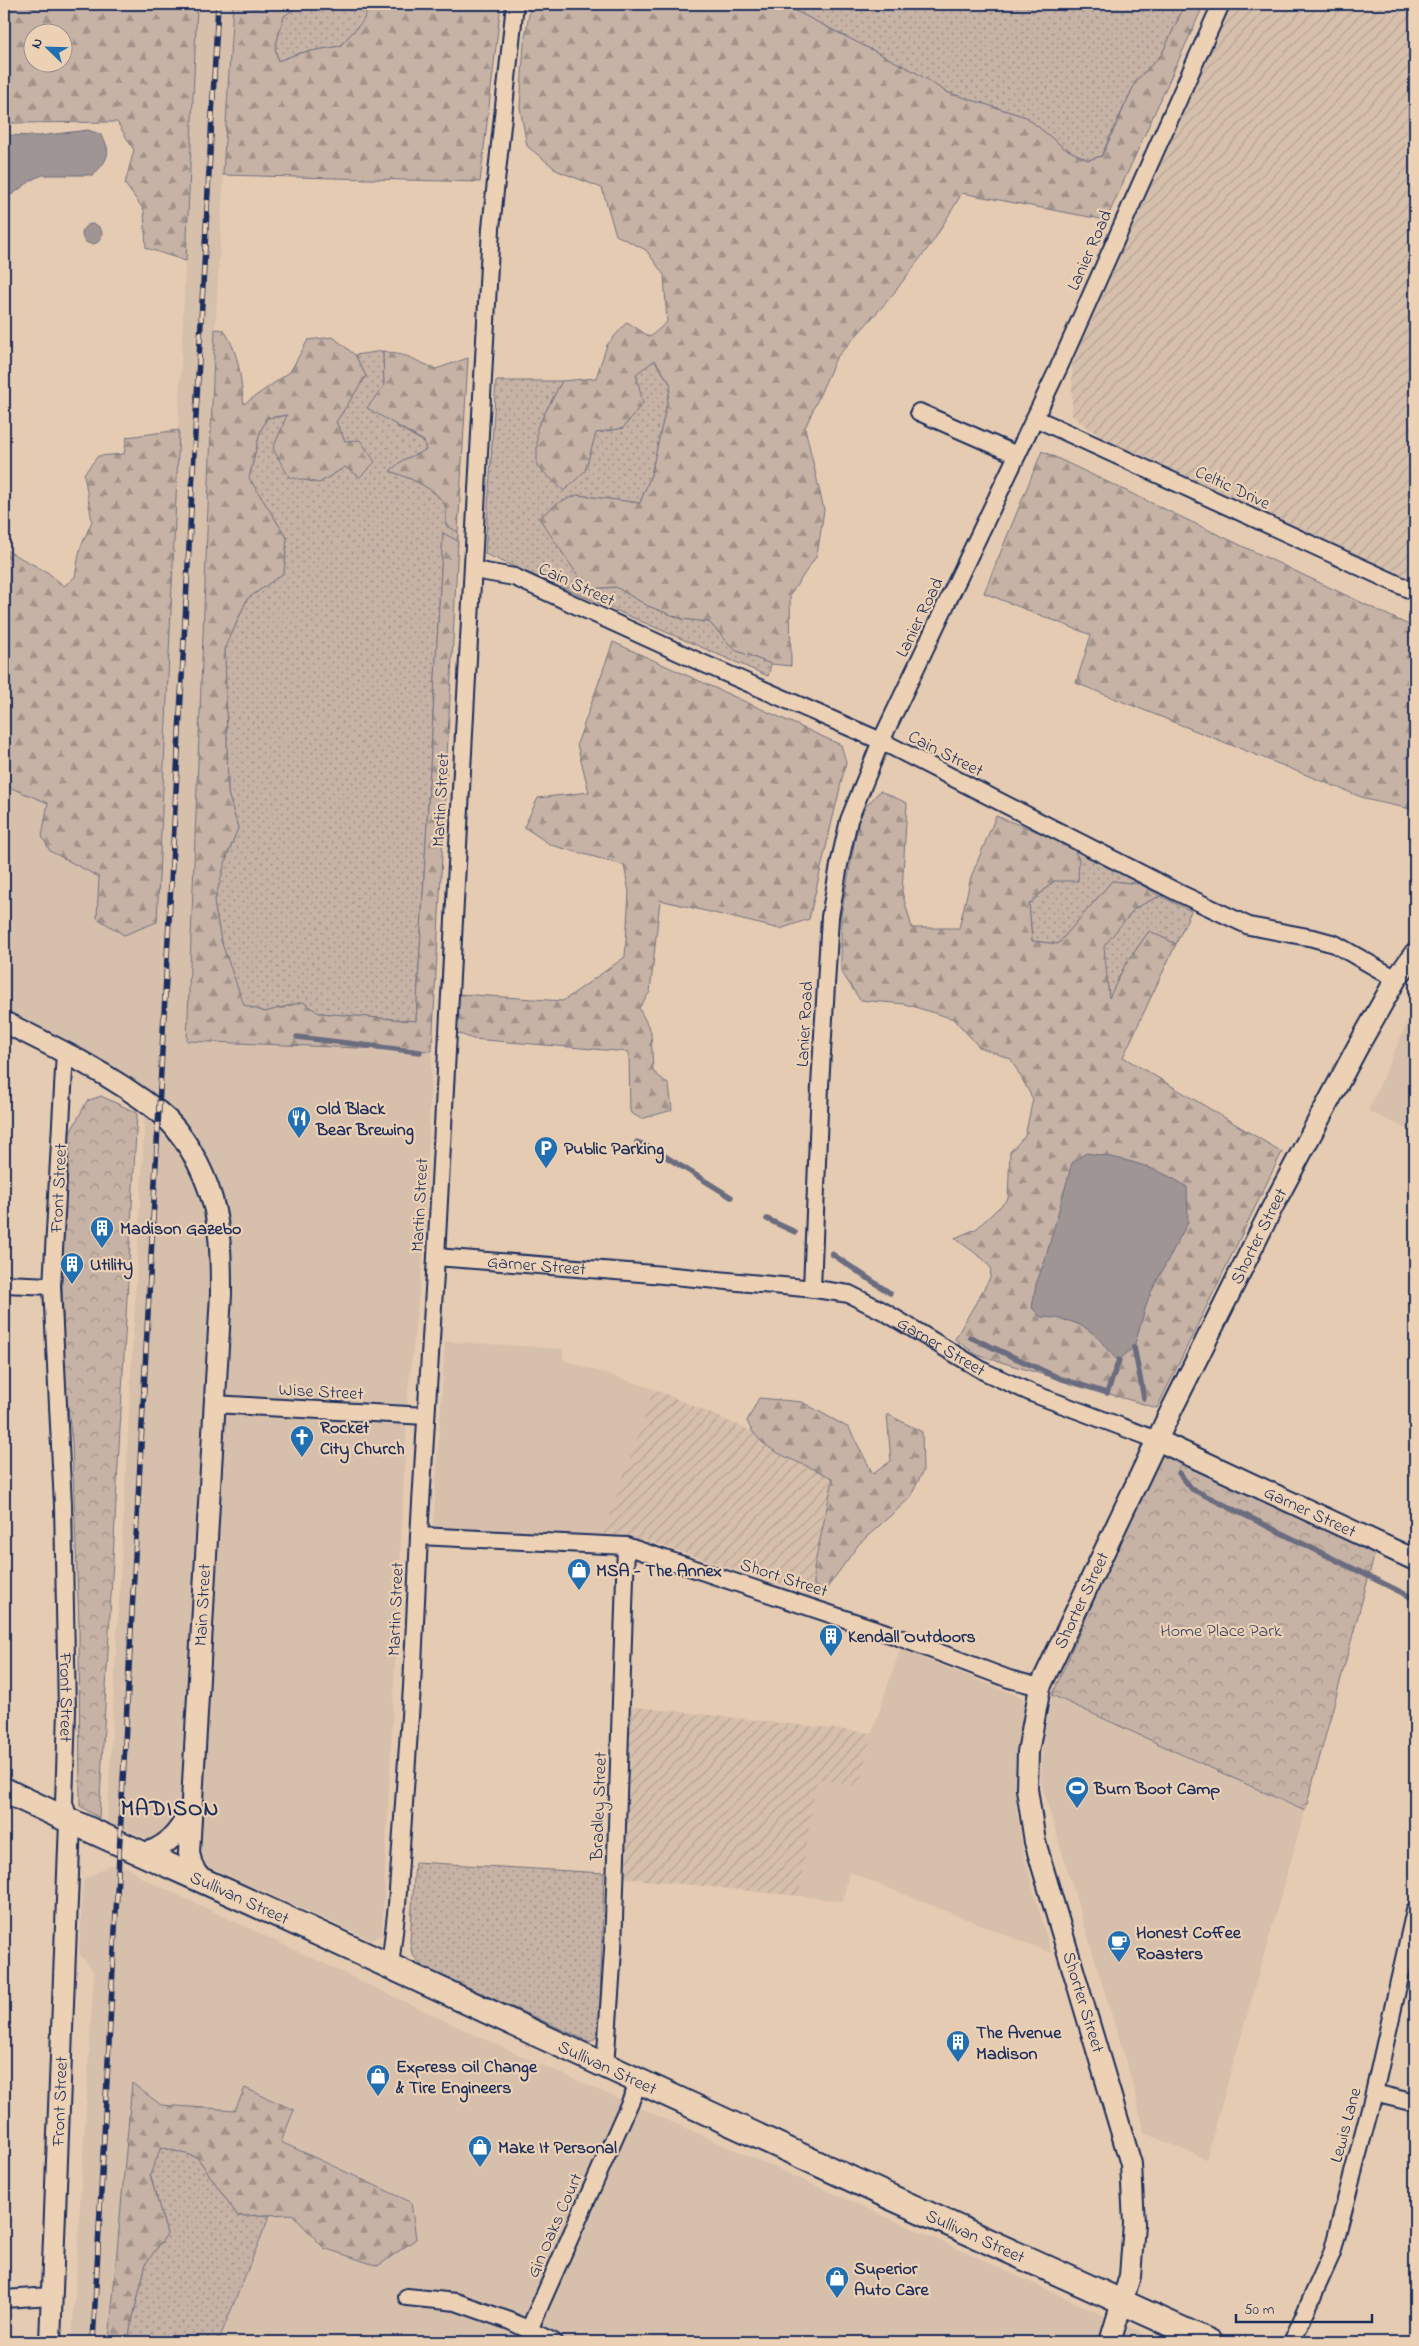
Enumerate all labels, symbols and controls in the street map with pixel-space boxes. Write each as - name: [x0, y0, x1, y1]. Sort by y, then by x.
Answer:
- north arrow: [22, 22, 72, 72]
- text: N: [26, 35, 49, 52]
- street label: Lanier Road: [1062, 206, 1120, 295]
- street label: Celtic Drive: [1190, 460, 1275, 518]
- street label: Cain Street: [534, 557, 619, 615]
- street label: Lanier Road: [890, 574, 951, 662]
- street label: Cain Street: [903, 725, 987, 785]
- street label: Martin Street: [427, 752, 457, 848]
- street label: Lanier Road: [791, 981, 821, 1068]
- place label: Old Black Bear Brewing: [315, 1097, 414, 1145]
- restaurant icon: Old Black Bear Brewing: [286, 1105, 312, 1139]
- parking icon: Public Parking: [533, 1135, 559, 1169]
- place label: Public Parking: [564, 1137, 664, 1164]
- street label: Front Street: [45, 1143, 75, 1235]
- street label: Martin Street: [406, 1157, 436, 1253]
- street label: Shorter Street: [1225, 1184, 1295, 1289]
- building icon: Madison Gazebo: [89, 1215, 115, 1249]
- place label: Madison Gazebo: [120, 1217, 241, 1243]
- street label: Garner Street: [486, 1250, 587, 1284]
- building icon: Utility: [59, 1251, 85, 1285]
- place label: Utility: [90, 1253, 133, 1280]
- street label: Garner Street: [891, 1311, 990, 1384]
- street label: Wise Street: [278, 1378, 364, 1408]
- place label: Rocket City Church: [320, 1416, 405, 1464]
- church icon: Rocket City Church: [289, 1424, 315, 1458]
- street label: Garner Street: [1259, 1480, 1360, 1546]
- street label: Shorter Street: [1049, 1548, 1117, 1654]
- street label: Short Street: [736, 1552, 831, 1605]
- shop icon: MSA - The Annex: [566, 1557, 592, 1591]
- place label: MSA - The Annex: [596, 1559, 722, 1585]
- street label: Martin Street: [382, 1562, 412, 1657]
- street label: Main Street: [189, 1563, 219, 1647]
- park label: Home Place Park: [1160, 1619, 1282, 1645]
- building icon: Kendall Outdoors: [818, 1623, 844, 1657]
- place label: Kendall Outdoors: [848, 1625, 976, 1651]
- street label: Front Street: [51, 1651, 78, 1743]
- street label: Bradley Street: [585, 1751, 615, 1862]
- sports icon: Burn Boot Camp: [1064, 1775, 1090, 1809]
- place label: Burn Boot Camp: [1093, 1777, 1220, 1803]
- district label: MADISON: [121, 1794, 219, 1826]
- street label: Sullivan Street: [185, 1865, 293, 1933]
- place label: Honest Coffee Roasters: [1136, 1921, 1242, 1968]
- cafe icon: Honest Coffee Roasters: [1106, 1929, 1132, 1963]
- street label: Shorter Street: [1054, 1949, 1110, 2056]
- place label: The Avenue Madison: [976, 2021, 1062, 2068]
- building icon: The Avenue Madison: [945, 2029, 971, 2063]
- street label: Sullivan Street: [553, 2035, 661, 2103]
- place label: Express Oil Change & Tire Engineers: [395, 2055, 538, 2103]
- street label: Front Street: [47, 2056, 76, 2148]
- shop icon: Express Oil Change & Tire Engineers: [365, 2063, 391, 2097]
- street label: Lewis Lane: [1324, 2084, 1370, 2166]
- shop icon: Make It Personal: [467, 2134, 493, 2168]
- place label: Make It Personal: [498, 2136, 617, 2162]
- street label: Gin Oaks Court: [521, 2169, 591, 2282]
- street label: Sullivan Street: [921, 2204, 1029, 2272]
- place label: Superior Auto Care: [854, 2257, 929, 2304]
- shop icon: Superior Auto Care: [824, 2265, 850, 2299]
- scale bar: [1236, 2291, 1373, 2323]
- text: 50 m: [1244, 2299, 1275, 2321]

